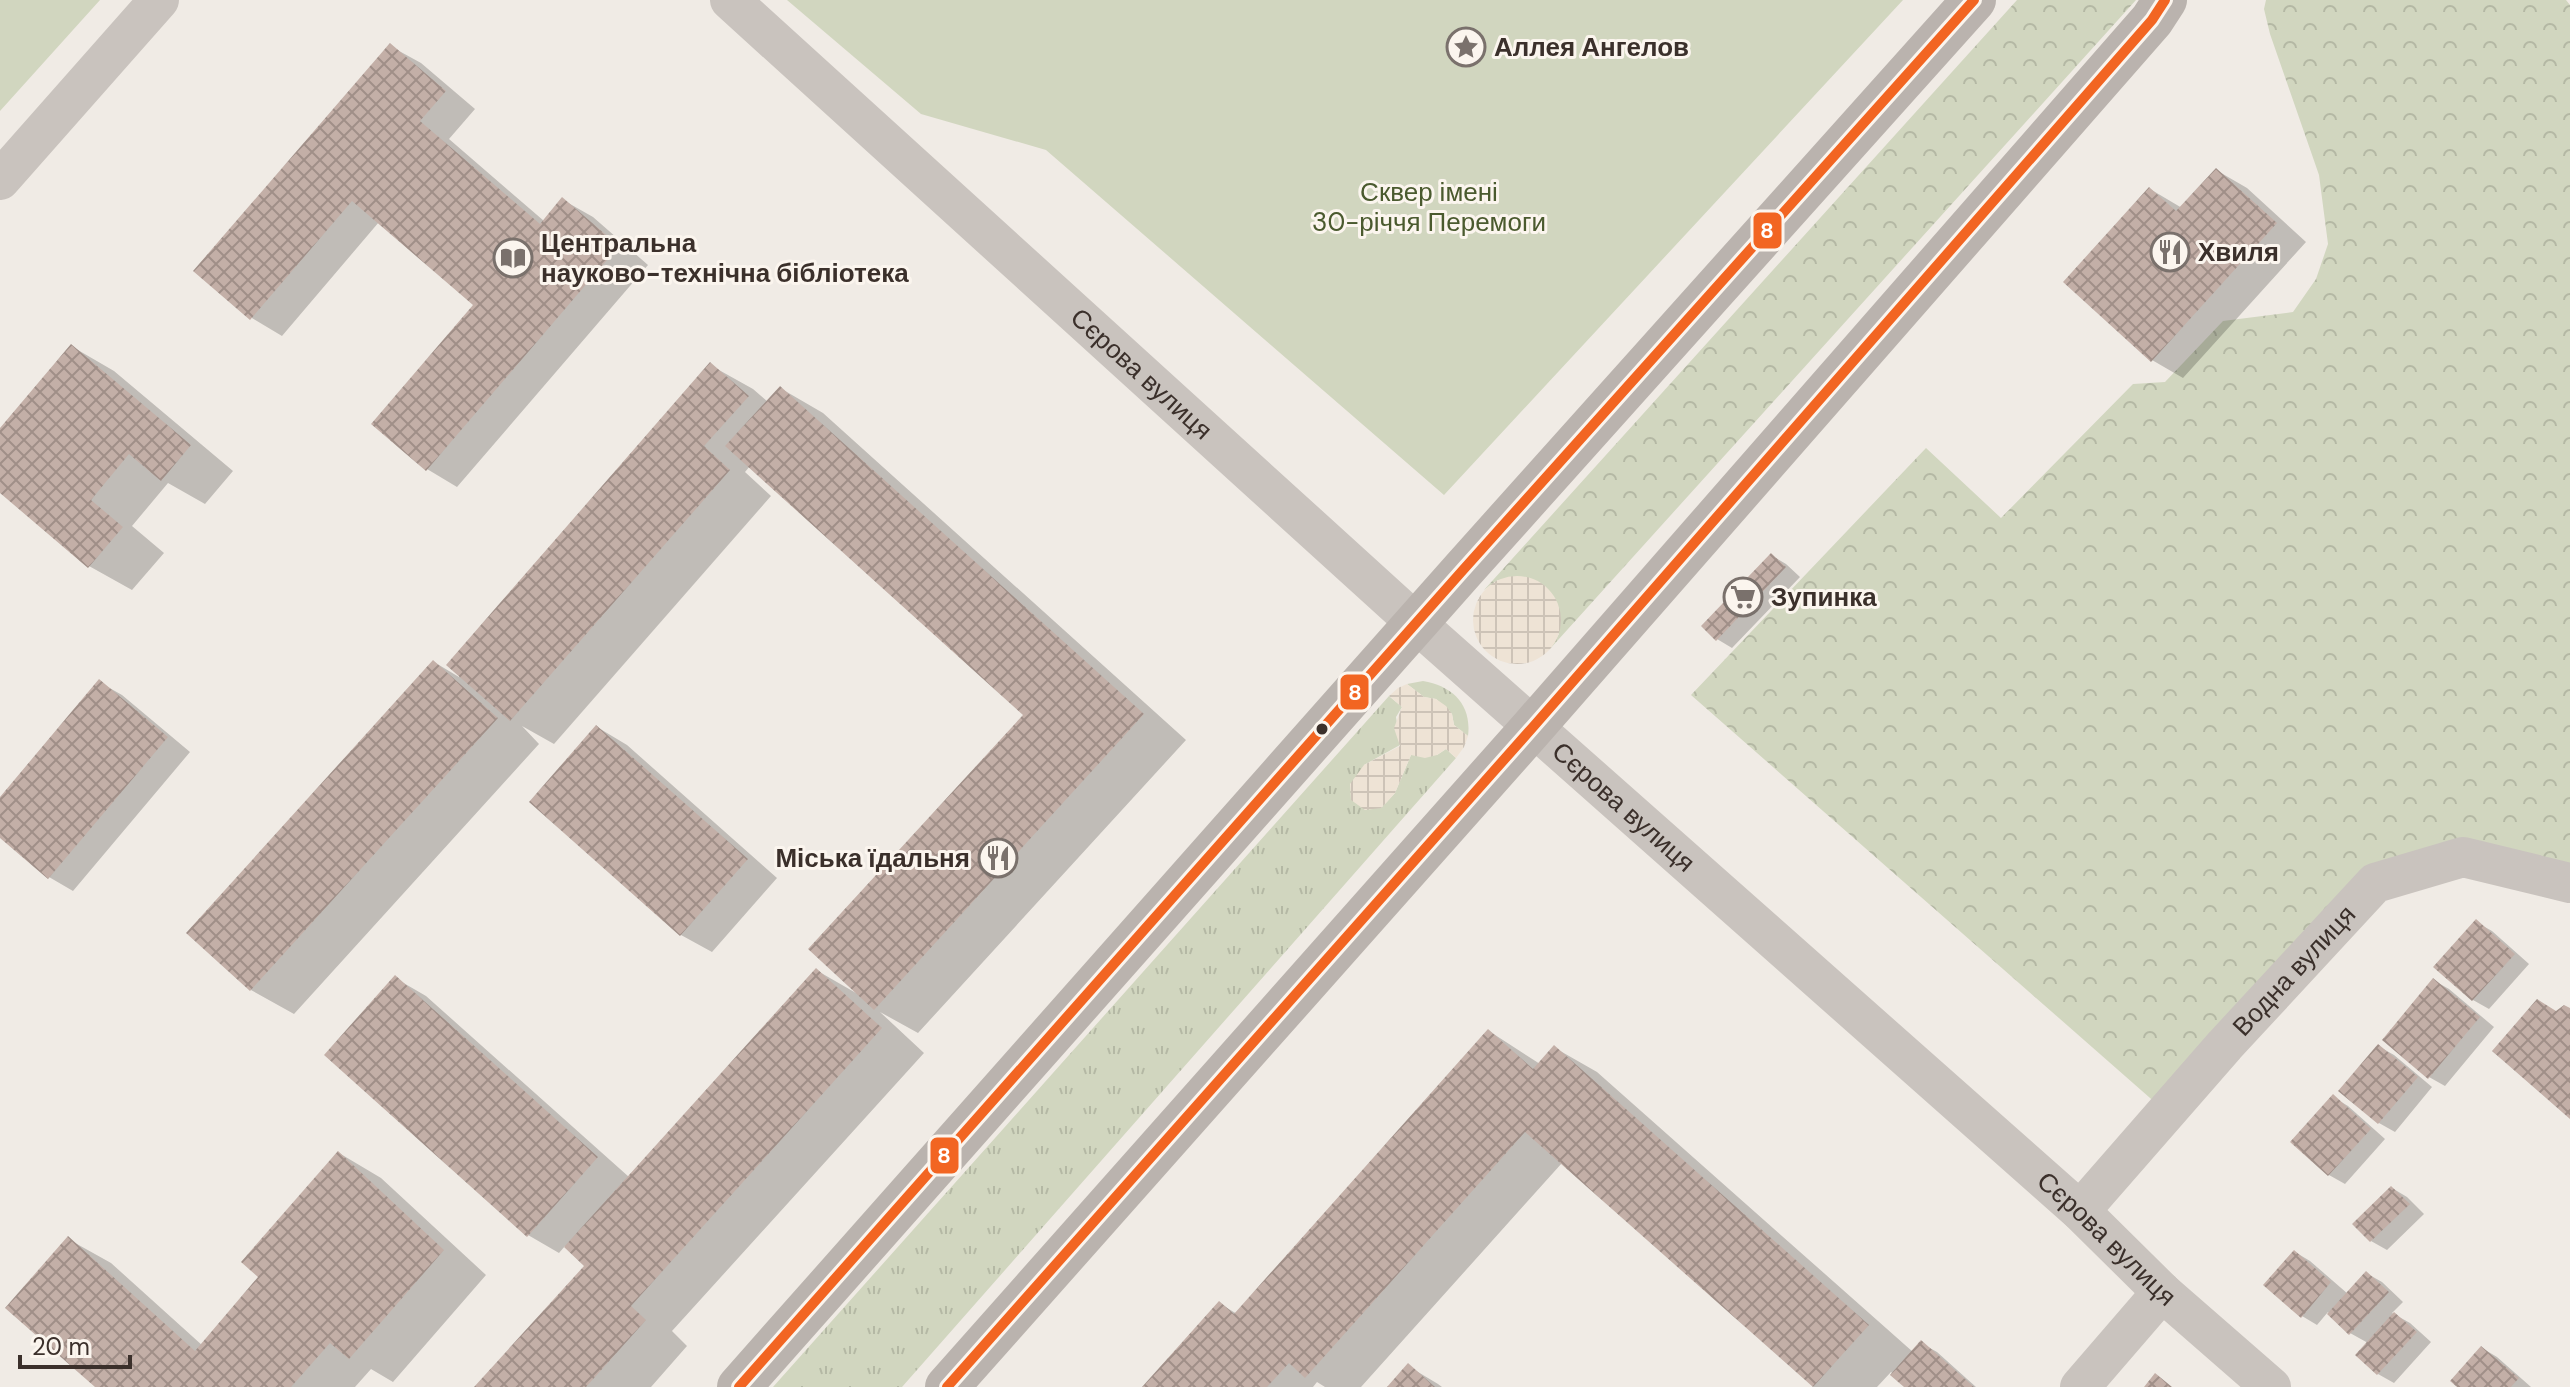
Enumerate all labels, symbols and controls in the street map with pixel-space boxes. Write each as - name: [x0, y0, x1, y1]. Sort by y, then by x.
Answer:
- place icon: Аллея Ангелов: [1445, 26, 1487, 68]
- place label: Аллея Ангелов: [1494, 30, 1689, 64]
- park label: Сквер імені 30-річчя Перемоги: [1312, 175, 1546, 239]
- line badge: 8: [1752, 211, 1783, 250]
- text: 8: [1760, 216, 1774, 245]
- place label: Центральна науково-технічна бібліотека: [541, 226, 909, 290]
- restaurant icon: Хвиля: [2149, 231, 2191, 273]
- place label: Хвиля: [2198, 235, 2279, 269]
- library icon: Центральна науково-технічна бібліотека: [492, 237, 534, 279]
- street label: Сєрова вулиця: [1063, 301, 1220, 447]
- supermarket icon: Зупинка: [1722, 576, 1764, 618]
- place label: Зупинка: [1771, 580, 1877, 614]
- line badge: 8: [1339, 673, 1370, 711]
- text: 8: [1348, 678, 1362, 707]
- unlabelled marker: [1314, 721, 1330, 737]
- street label: Сєрова вулиця: [1545, 734, 1702, 879]
- restaurant icon: Міська їдальня: [977, 837, 1019, 879]
- place label: Міська їдальня: [775, 841, 970, 875]
- street label: Водна вулиця: [2225, 898, 2363, 1043]
- line badge: 8: [929, 1136, 960, 1175]
- text: 8: [937, 1141, 951, 1170]
- street label: Сєрова вулиця: [2030, 1164, 2183, 1314]
- scale bar: [20, 1319, 130, 1369]
- text: 20 m: [32, 1331, 90, 1362]

